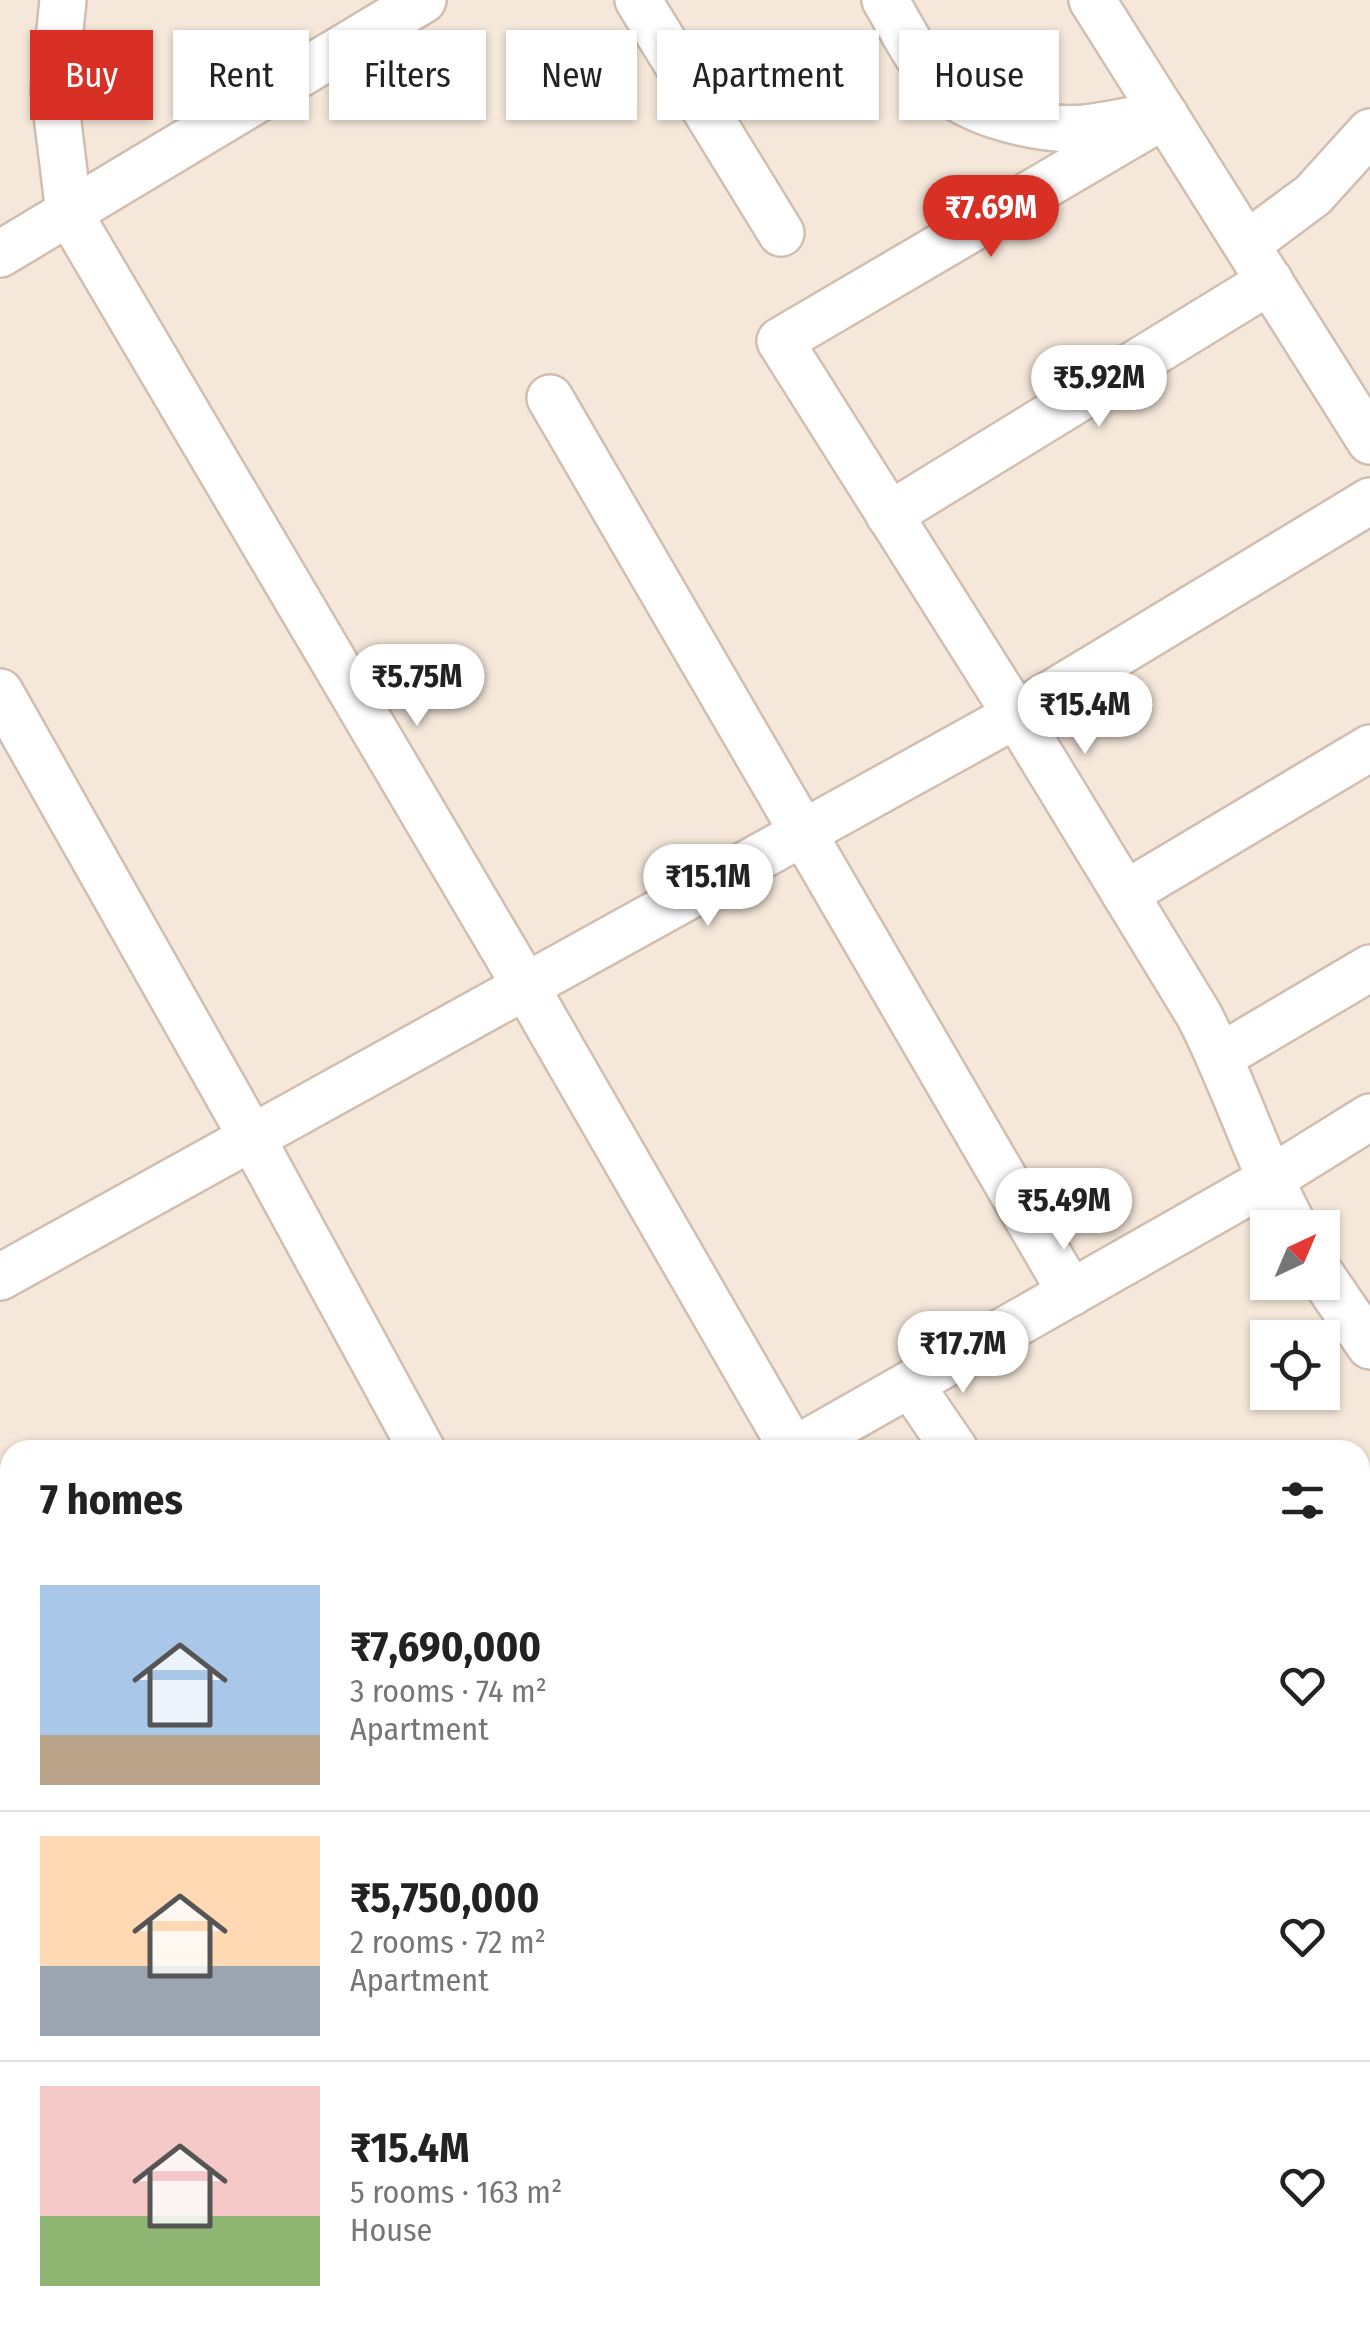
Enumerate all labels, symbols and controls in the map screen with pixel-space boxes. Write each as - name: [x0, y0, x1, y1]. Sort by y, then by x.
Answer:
- chip: Buy: [30, 30, 153, 120]
- chip: Rent: [173, 30, 309, 120]
- chip: Filters: [329, 30, 486, 120]
- chip: New: [506, 30, 637, 120]
- chip: Apartment: [657, 30, 879, 120]
- chip: House: [899, 30, 1059, 120]
- pin: ₹7.69M: [910, 175, 1072, 260]
- text: ₹7.69M: [945, 188, 1037, 226]
- pin: ₹5.92M: [1018, 345, 1180, 430]
- text: ₹5.92M: [1053, 358, 1145, 396]
- pin: ₹5.75M: [336, 644, 498, 729]
- text: ₹5.75M: [372, 657, 462, 695]
- pin: ₹15.4M: [1004, 672, 1166, 757]
- text: ₹15.4M: [1039, 685, 1131, 723]
- pin: ₹15.1M: [627, 844, 789, 929]
- text: ₹15.1M: [665, 857, 751, 895]
- pin: ₹5.49M: [983, 1168, 1145, 1253]
- text: ₹5.49M: [1017, 1181, 1111, 1219]
- north arrow: [1250, 1210, 1340, 1300]
- map controls: [1250, 1210, 1340, 1410]
- pin: ₹17.7M: [882, 1311, 1044, 1396]
- button: locate: [1250, 1320, 1340, 1410]
- text: ₹17.7M: [920, 1324, 1006, 1362]
- icon: filters: [1275, 1473, 1330, 1528]
- text: 7 homes: [40, 1475, 183, 1525]
- text: ₹7,690,000: [350, 1622, 541, 1672]
- icon: home: [120, 1625, 240, 1745]
- icon: heart: [1275, 1658, 1330, 1713]
- text: 3 rooms · 74 m²: [350, 1672, 547, 1710]
- text: Apartment: [350, 1710, 489, 1748]
- text: ₹5,750,000: [350, 1873, 539, 1923]
- icon: home: [120, 1876, 240, 1996]
- icon: heart: [1275, 1909, 1330, 1964]
- text: 2 rooms · 72 m²: [350, 1923, 546, 1961]
- text: Apartment: [350, 1961, 489, 1999]
- text: ₹15.4M: [350, 2123, 469, 2173]
- icon: home: [120, 2126, 240, 2246]
- icon: heart: [1275, 2159, 1330, 2214]
- text: 5 rooms · 163 m²: [350, 2173, 562, 2211]
- text: House: [350, 2211, 432, 2249]

